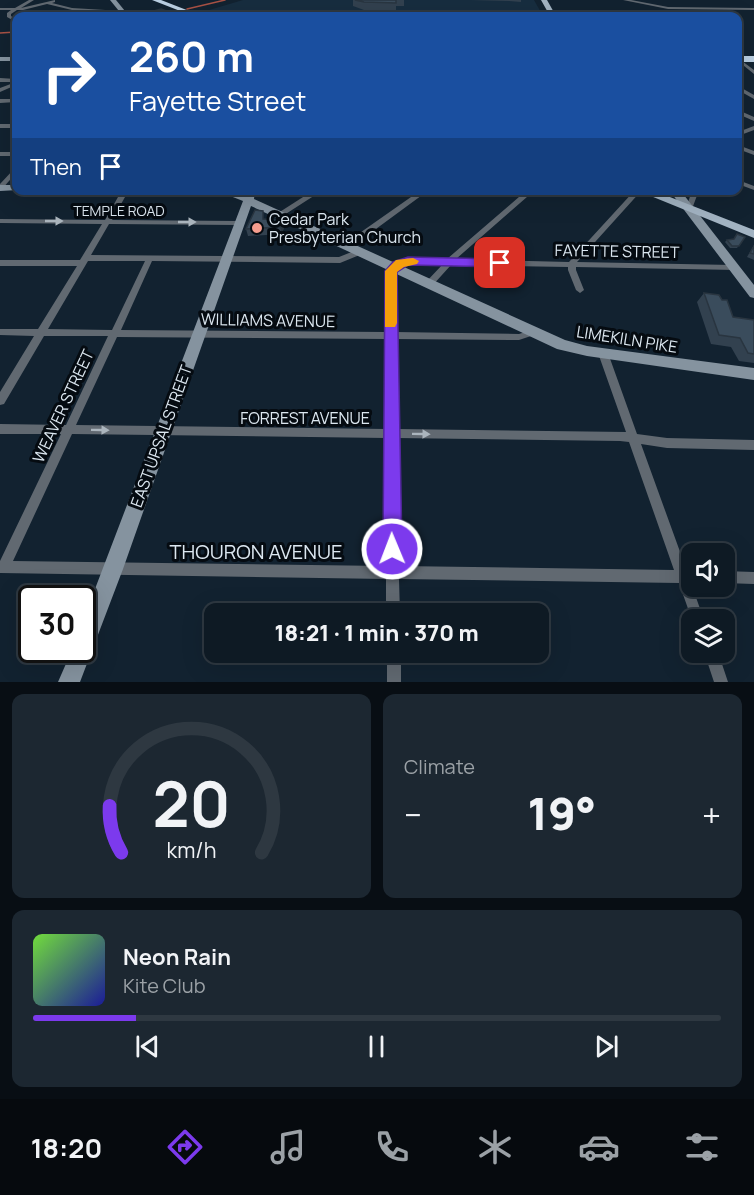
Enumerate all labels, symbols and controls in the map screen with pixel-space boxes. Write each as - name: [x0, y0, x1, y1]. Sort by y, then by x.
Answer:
- text: 260 m: [129, 27, 254, 85]
- icon: right: [30, 36, 108, 114]
- text: Fayette Street: [129, 82, 306, 119]
- icon: arrive: [94, 150, 127, 183]
- text: Then: [30, 152, 82, 182]
- street label: TEMPLE ROAD: [73, 201, 165, 220]
- place label: Cedar Park Presbyterian Church: [269, 208, 421, 248]
- one-way arrow: [44, 216, 63, 226]
- one-way arrow: [177, 217, 196, 227]
- marker: Cedar Park Presbyterian Church: [250, 221, 264, 235]
- pin: [474, 237, 525, 288]
- street label: FAYETTE STREET: [554, 239, 680, 263]
- icon: arrive: [483, 246, 516, 279]
- street label: WILLIAMS AVENUE: [201, 308, 335, 332]
- street label: LIMEKILN PIKE: [575, 320, 679, 358]
- street label: WEAVER STREET: [27, 345, 99, 466]
- street label: EAST UPSAL STREET: [125, 361, 197, 510]
- street label: FORREST AVENUE: [240, 407, 370, 429]
- one-way arrow: [91, 425, 110, 435]
- one-way arrow: [412, 429, 431, 439]
- position arrow: [360, 517, 424, 581]
- street label: THOURON AVENUE: [170, 538, 342, 565]
- map controls: [681, 543, 735, 663]
- button: sound: [681, 543, 735, 597]
- speed limit sign: 30: [18, 585, 96, 663]
- button: layers: [681, 609, 735, 663]
- text: 18:21 · 1 min · 370 m: [274, 618, 479, 648]
- text: Climate: [404, 753, 475, 780]
- text: 20: [152, 760, 231, 846]
- text: 19°: [528, 782, 596, 844]
- text: −: [404, 792, 422, 837]
- text: +: [702, 792, 721, 837]
- text: km/h: [167, 835, 216, 864]
- text: Neon Rain: [123, 942, 231, 972]
- text: Kite Club: [123, 972, 206, 999]
- icon: previous: [131, 1030, 164, 1063]
- icon: pause: [360, 1030, 393, 1063]
- icon: next: [590, 1030, 623, 1063]
- icon: directions: [164, 1126, 206, 1168]
- icon: music: [267, 1126, 309, 1168]
- icon: phone: [371, 1126, 413, 1168]
- icon: climate: [474, 1126, 516, 1168]
- icon: car: [578, 1126, 620, 1168]
- icon: filters: [681, 1126, 723, 1168]
- text: 18:20: [31, 1129, 102, 1166]

